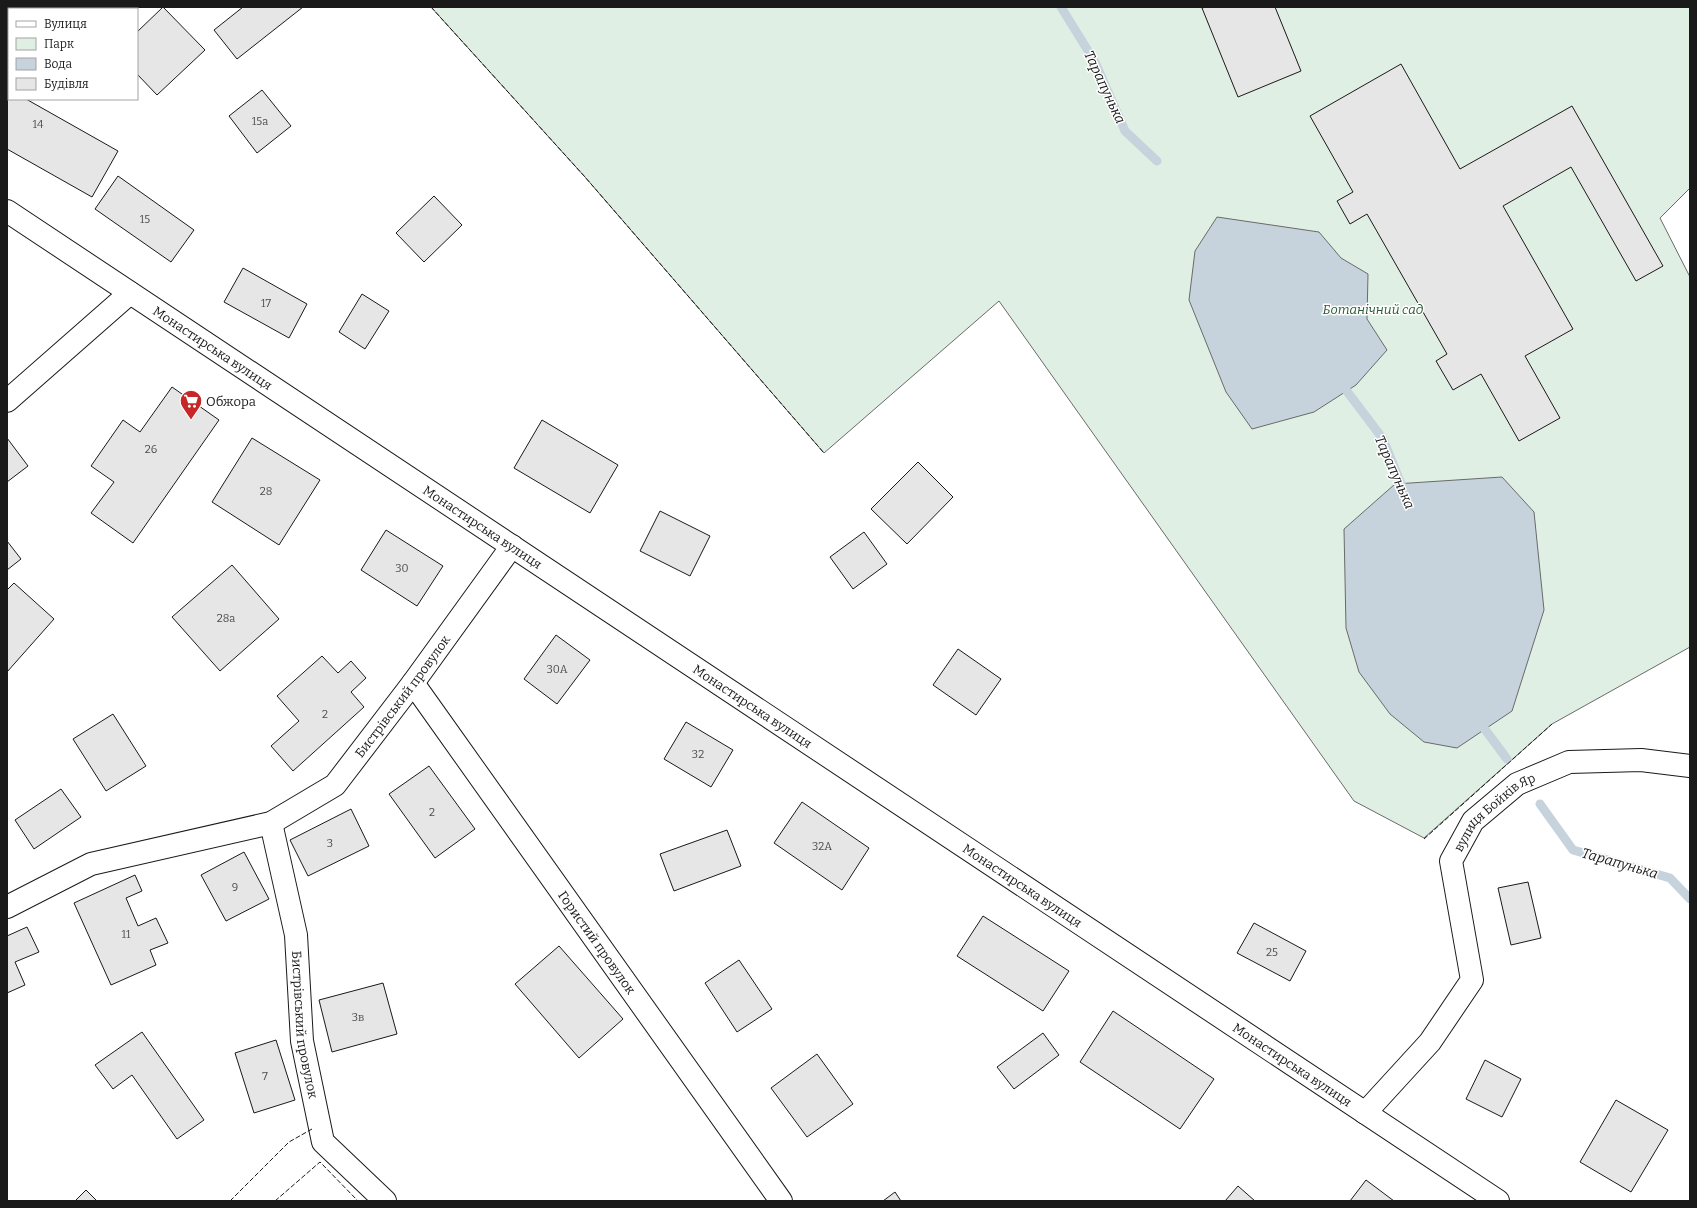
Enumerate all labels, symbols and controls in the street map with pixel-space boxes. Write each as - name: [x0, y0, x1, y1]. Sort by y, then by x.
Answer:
- legend: [8, 8, 138, 100]
- text: Вулиця: [44, 17, 87, 31]
- text: Парк: [44, 37, 74, 51]
- water label: Тарапунька: [1080, 48, 1129, 126]
- text: Вода: [44, 57, 73, 71]
- text: Будівля: [44, 77, 89, 91]
- house number: 15а: [252, 115, 268, 128]
- house number: 14: [33, 118, 44, 131]
- house number: 15: [140, 213, 150, 226]
- house number: 17: [261, 297, 271, 310]
- park label: Ботанічний сад: [1323, 302, 1424, 317]
- street label: Монастирська вулиця: [150, 303, 275, 393]
- supermarket icon: Обжора: [178, 388, 204, 421]
- place label: Обжора: [206, 394, 256, 409]
- water label: Тарапунька: [1371, 433, 1418, 512]
- house number: 26: [145, 443, 157, 456]
- street label: Монастирська вулиця: [420, 482, 545, 572]
- house number: 28: [260, 485, 272, 498]
- house number: 30: [395, 562, 409, 575]
- house number: 28а: [217, 612, 235, 625]
- street label: Бистрівський провулок: [352, 632, 453, 760]
- street label: Монастирська вулиця: [690, 662, 815, 751]
- house number: 30А: [546, 663, 568, 676]
- house number: 2: [322, 708, 328, 721]
- house number: 32: [692, 748, 704, 761]
- street label: вулиця Бойків Яр: [1451, 770, 1538, 854]
- house number: 2: [429, 806, 435, 819]
- house number: 3: [327, 837, 333, 850]
- house number: 32А: [812, 840, 832, 853]
- street label: Монастирська вулиця: [960, 841, 1085, 931]
- water label: Тарапунька: [1580, 844, 1660, 882]
- house number: 9: [232, 881, 238, 894]
- street label: Гористий провулок: [555, 888, 639, 997]
- house number: 11: [122, 928, 131, 941]
- house number: 25: [1266, 946, 1278, 959]
- street label: Бистрівський провулок: [289, 950, 321, 1100]
- house number: 3в: [352, 1011, 364, 1024]
- street label: Монастирська вулиця: [1230, 1020, 1354, 1110]
- house number: 7: [262, 1070, 268, 1083]

